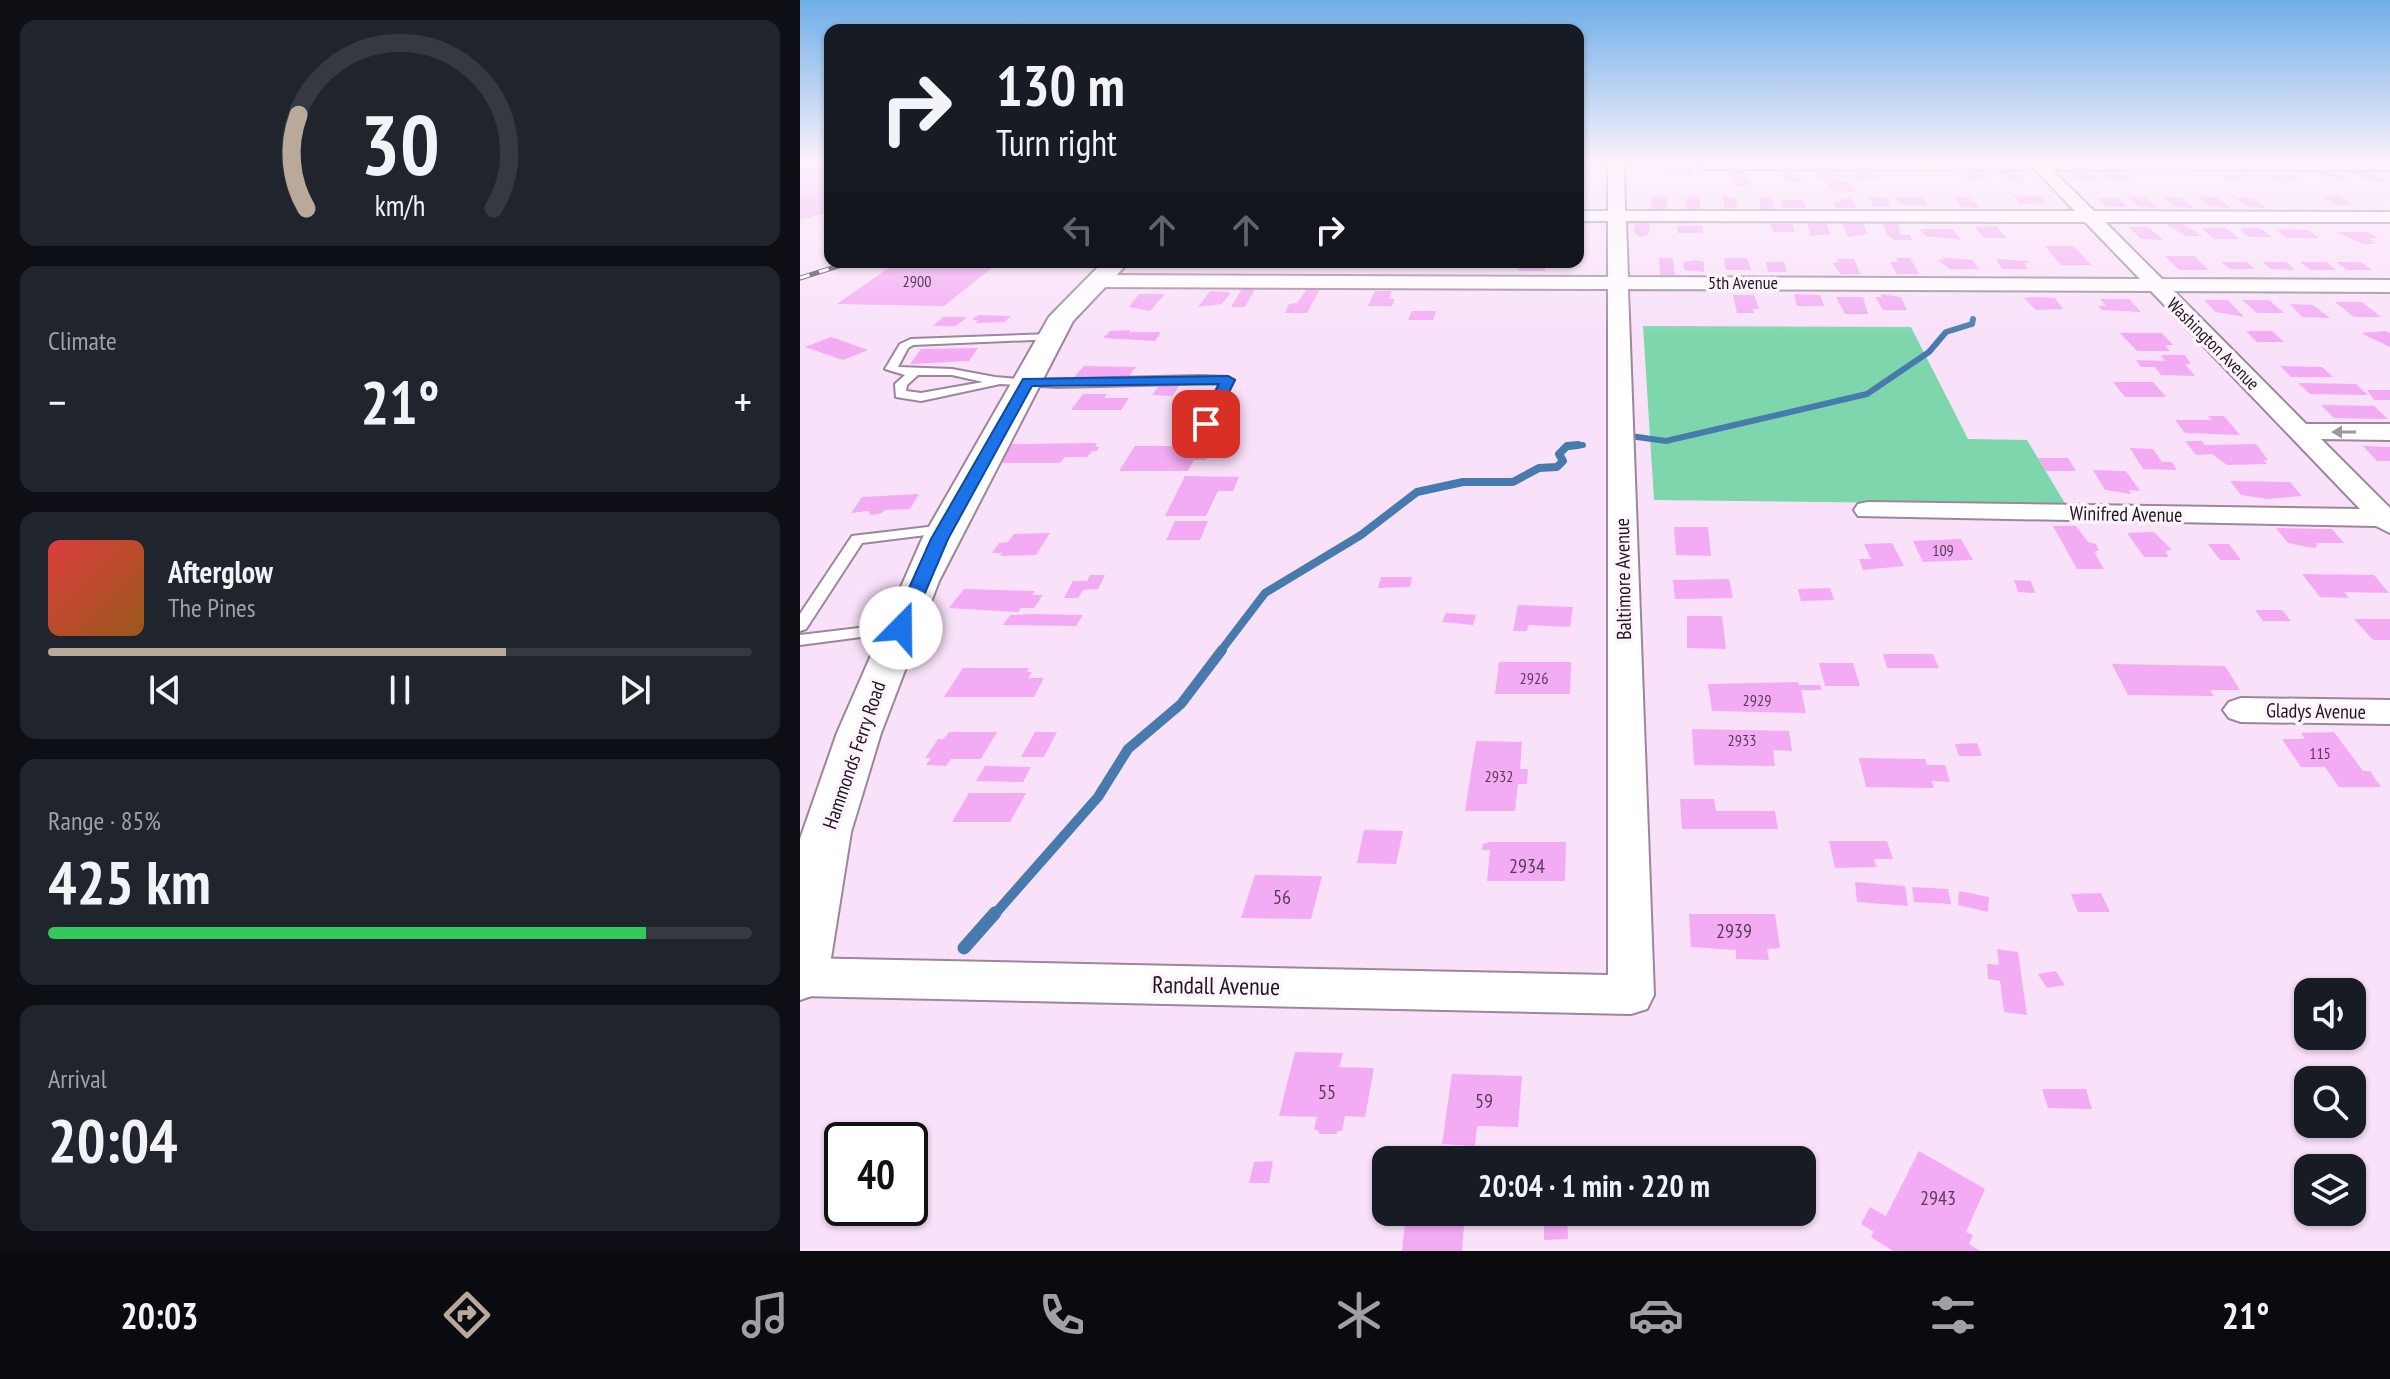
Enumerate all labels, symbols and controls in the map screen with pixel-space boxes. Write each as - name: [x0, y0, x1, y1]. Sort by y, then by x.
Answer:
- text: 130 m: [996, 49, 1125, 121]
- icon: right: [864, 56, 968, 160]
- text: 30: [360, 90, 440, 198]
- text: Turn right: [996, 119, 1117, 166]
- text: km/h: [375, 187, 425, 224]
- icon: left: [1056, 208, 1100, 252]
- icon: ahead: [1140, 208, 1184, 252]
- icon: ahead: [1224, 208, 1268, 252]
- icon: right: [1308, 208, 1352, 252]
- house number: 2900: [903, 271, 931, 291]
- street label: 5th Avenue: [1708, 271, 1778, 294]
- street label: Washington Avenue: [2162, 293, 2264, 395]
- text: Climate: [48, 324, 117, 357]
- text: 21°: [360, 363, 440, 441]
- text: −: [48, 373, 66, 430]
- text: +: [734, 373, 752, 430]
- pin: [1172, 390, 1240, 458]
- icon: arrive: [1184, 402, 1228, 446]
- one-way arrow: [2331, 425, 2356, 438]
- street label: Winifred Avenue: [2069, 500, 2183, 528]
- street label: Baltimore Avenue: [1609, 518, 1637, 640]
- house number: 109: [1932, 540, 1954, 560]
- text: Afterglow: [168, 552, 273, 591]
- position arrow: [859, 586, 943, 670]
- text: The Pines: [168, 591, 256, 624]
- icon: previous: [143, 668, 187, 712]
- icon: pause: [378, 668, 422, 712]
- icon: next: [613, 668, 657, 712]
- house number: 2926: [1520, 668, 1548, 688]
- street label: Hammonds Ferry Road: [817, 678, 891, 832]
- house number: 2929: [1743, 690, 1771, 710]
- street label: Gladys Avenue: [2266, 697, 2366, 725]
- house number: 2933: [1728, 730, 1756, 750]
- house number: 115: [2309, 743, 2331, 763]
- house number: 2932: [1485, 766, 1513, 786]
- text: Range · 85%: [48, 804, 161, 837]
- text: 425 km: [48, 843, 211, 921]
- house number: 2934: [1509, 853, 1545, 879]
- house number: 56: [1273, 884, 1291, 910]
- house number: 2939: [1716, 918, 1752, 944]
- street label: Randall Avenue: [1152, 969, 1280, 1002]
- map controls: [2294, 978, 2366, 1226]
- button: sound: [2294, 978, 2366, 1050]
- text: Arrival: [48, 1062, 107, 1095]
- button: search: [2294, 1066, 2366, 1138]
- house number: 55: [1318, 1079, 1336, 1105]
- house number: 59: [1475, 1088, 1493, 1114]
- text: 20:04: [48, 1101, 178, 1179]
- speed limit sign: 40: [824, 1122, 928, 1226]
- button: layers: [2294, 1154, 2366, 1226]
- text: 20:04 · 1 min · 220 m: [1478, 1166, 1710, 1205]
- house number: 2943: [1920, 1185, 1956, 1211]
- icon: directions: [439, 1287, 495, 1343]
- icon: music: [737, 1287, 793, 1343]
- icon: phone: [1034, 1287, 1090, 1343]
- icon: climate: [1331, 1287, 1387, 1343]
- icon: car: [1628, 1287, 1684, 1343]
- icon: filters: [1925, 1287, 1981, 1343]
- text: 20:03: [121, 1292, 198, 1339]
- text: 21°: [2222, 1292, 2269, 1339]

